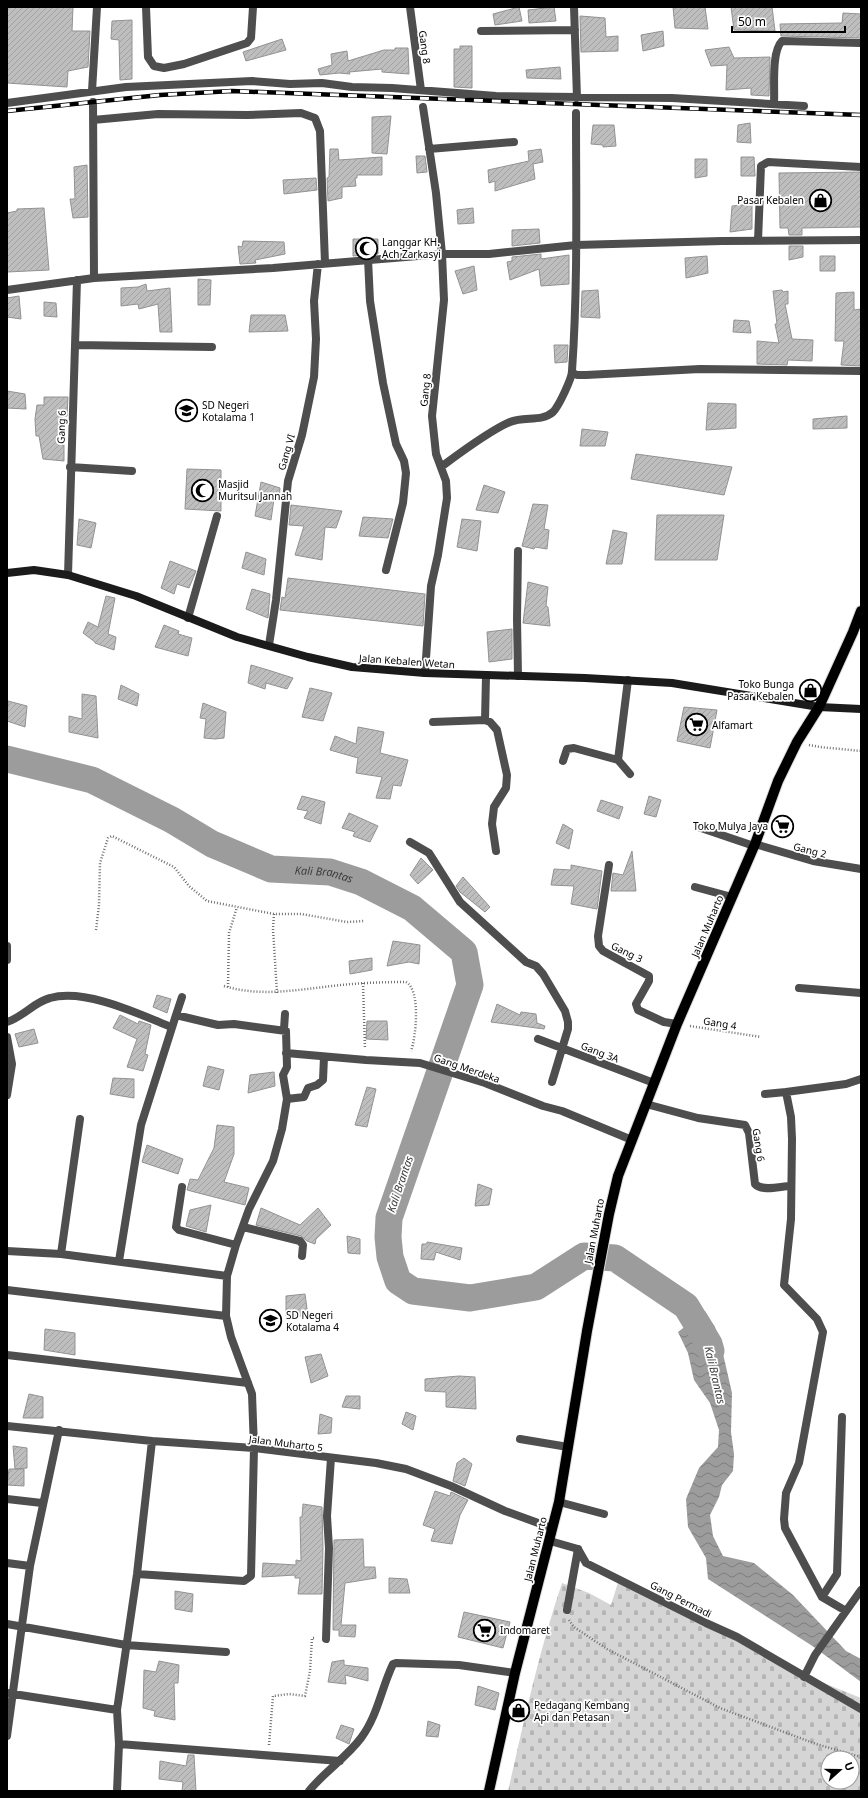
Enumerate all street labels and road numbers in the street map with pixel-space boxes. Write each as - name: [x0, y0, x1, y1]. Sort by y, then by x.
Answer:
- street label: Gang 8: [416, 29, 434, 65]
- street label: Gang 8: [416, 372, 434, 407]
- street label: Gang 6: [53, 410, 69, 444]
- street label: Gang VI: [274, 432, 298, 472]
- street label: Jalan Kebalen Wetan: [358, 651, 455, 671]
- street label: Gang 2: [792, 839, 828, 861]
- street label: Jalan Muharto: [687, 893, 726, 960]
- street label: Gang 3: [609, 938, 645, 966]
- street label: Gang 4: [702, 1013, 738, 1033]
- street label: Gang 3A: [579, 1038, 622, 1066]
- street label: Gang Merdeka: [432, 1050, 502, 1086]
- street label: Gang 6: [749, 1127, 769, 1163]
- street label: Jalan Muharto: [581, 1197, 607, 1266]
- street label: Jalan Muharto 5: [247, 1431, 324, 1455]
- street label: Jalan Muharto: [520, 1515, 550, 1584]
- street label: Gang Permadi: [648, 1577, 714, 1621]

